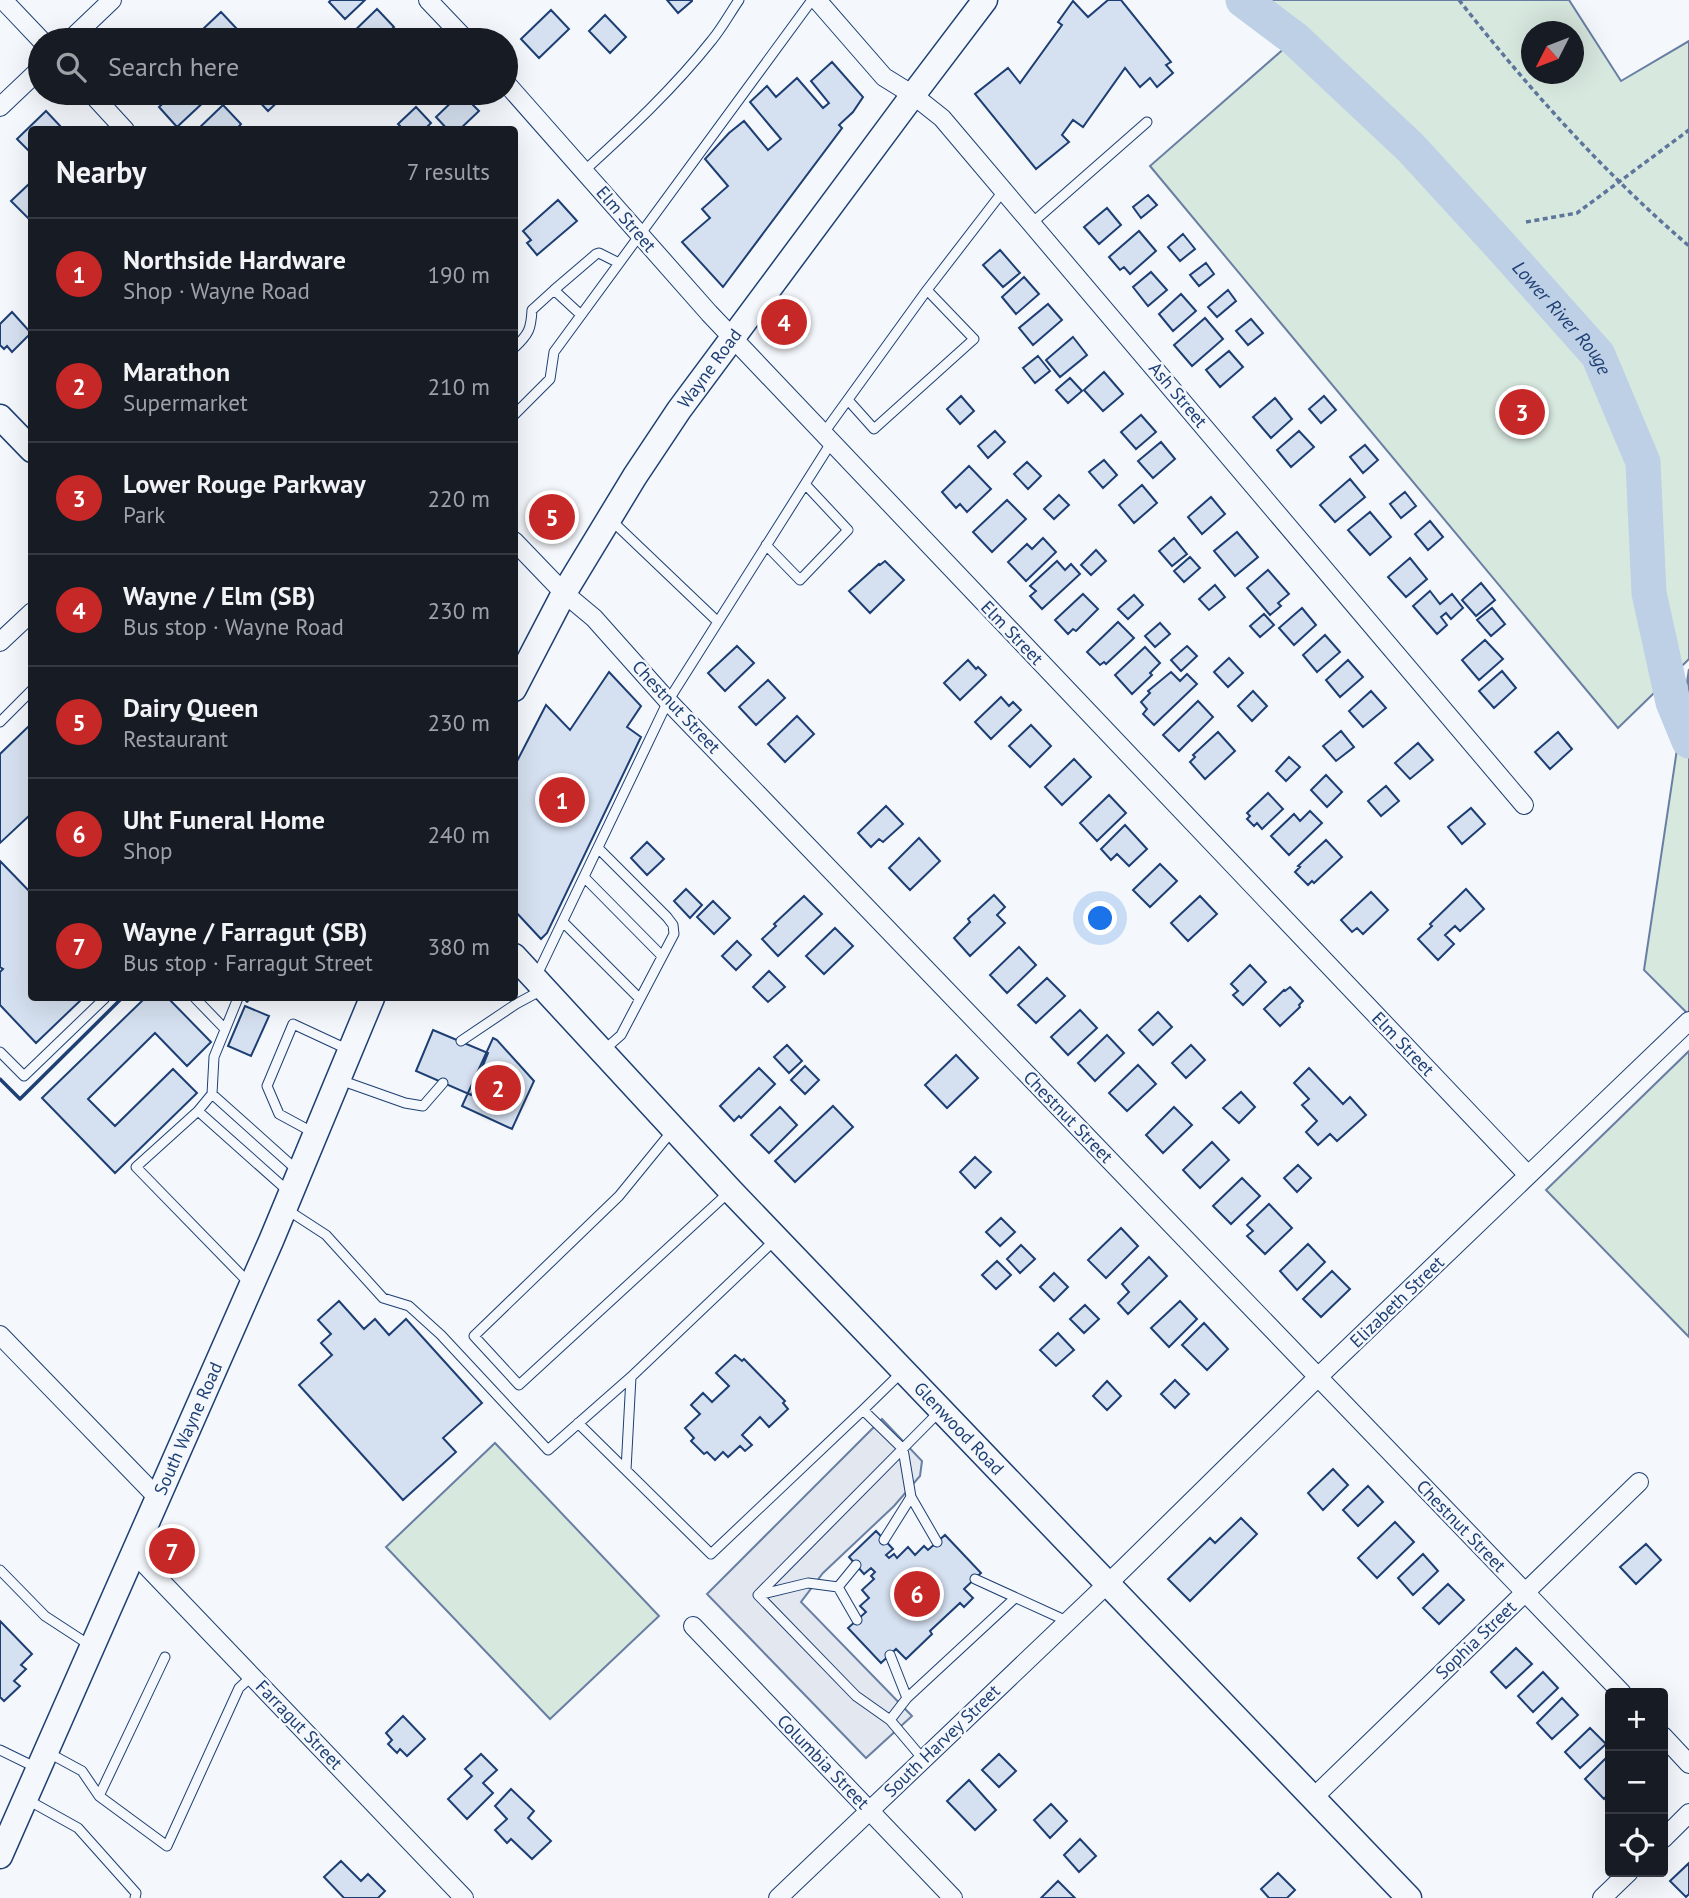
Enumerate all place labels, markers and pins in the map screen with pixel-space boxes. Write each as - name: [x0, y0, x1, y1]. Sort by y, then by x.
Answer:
- pin: 4: [761, 296, 807, 348]
- pin: 3: [1499, 386, 1545, 438]
- pin: 5: [529, 491, 575, 543]
- pin: 1: [539, 774, 585, 826]
- pin: 2: [475, 1062, 521, 1114]
- pin: 7: [149, 1525, 195, 1577]
- pin: 6: [894, 1568, 940, 1620]

